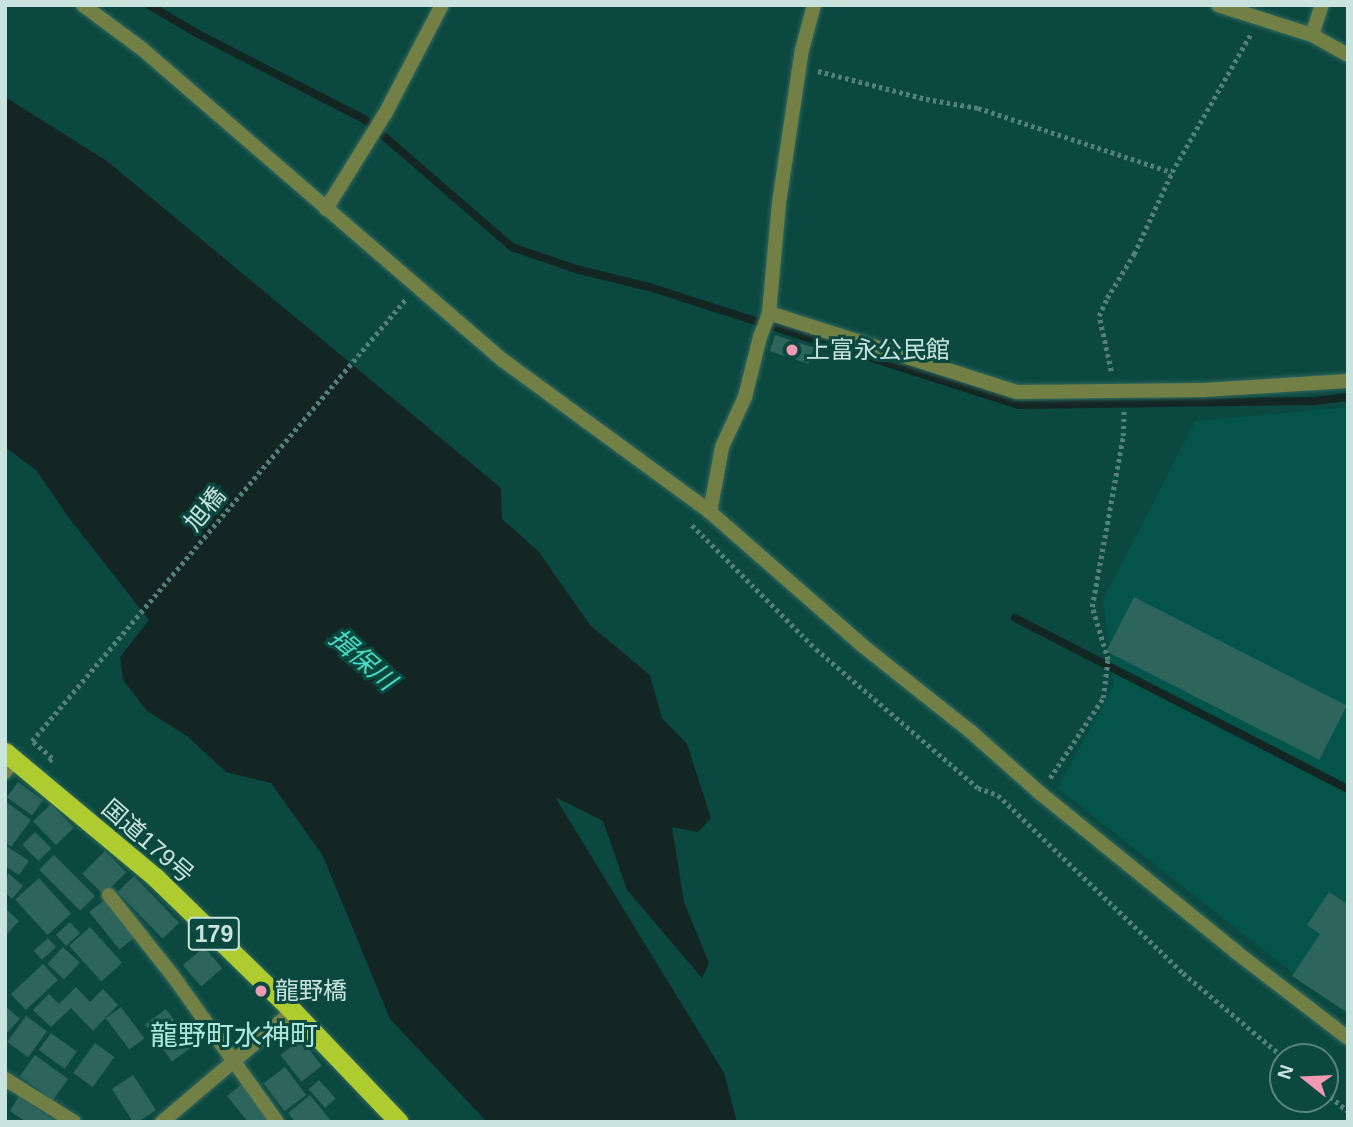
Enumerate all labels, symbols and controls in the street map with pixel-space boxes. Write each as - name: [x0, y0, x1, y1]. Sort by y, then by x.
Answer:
- place label: 上富永公民館: [806, 336, 950, 364]
- marker: 上富永公民館: [784, 342, 800, 358]
- street label: 旭橋: [179, 481, 231, 537]
- water label: 揖保川: [322, 623, 402, 697]
- street label: 国道179号: [96, 793, 200, 889]
- road number: 179: [188, 914, 240, 953]
- place label: 龍野橋: [275, 977, 347, 1005]
- marker: 龍野橋: [253, 983, 269, 999]
- district label: 龍野町水神町: [150, 1019, 318, 1053]
- north arrow: [1269, 1043, 1339, 1113]
- text: N: [1273, 1062, 1298, 1082]

